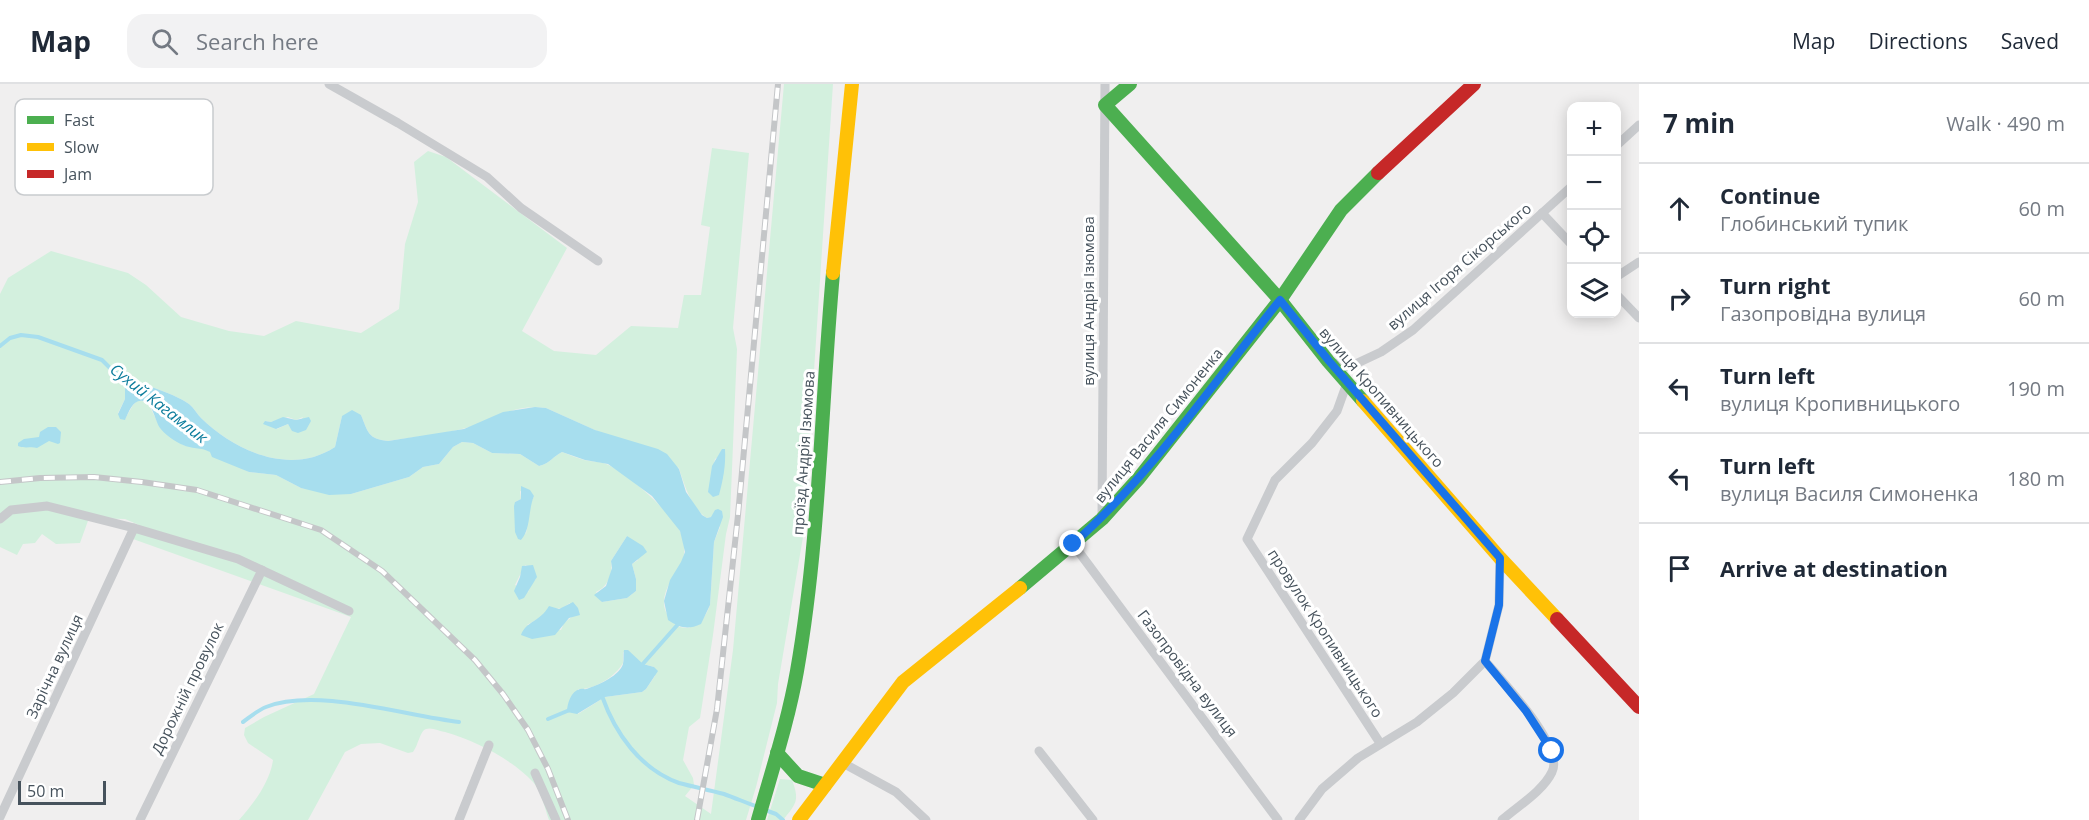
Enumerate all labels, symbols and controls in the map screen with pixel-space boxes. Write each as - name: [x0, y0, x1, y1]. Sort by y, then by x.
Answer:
- search box: [127, 14, 547, 68]
- text: Map: [30, 22, 91, 60]
- icon: search: [148, 25, 181, 58]
- text: Search here: [196, 26, 319, 56]
- text: Map: [1792, 27, 1835, 55]
- text: Directions: [1868, 27, 1968, 55]
- text: Saved: [2001, 27, 2059, 55]
- legend: [15, 99, 213, 195]
- map controls: [1567, 102, 1621, 318]
- button: +: [1567, 102, 1621, 156]
- text: 7 min: [1663, 105, 1735, 141]
- text: Fast: [64, 109, 95, 131]
- text: Walk · 490 m: [1946, 110, 2065, 137]
- text: Slow: [64, 136, 99, 158]
- button: −: [1567, 156, 1621, 210]
- text: Jam: [62, 163, 92, 185]
- text: Continue: [1720, 180, 1820, 210]
- icon: ahead: [1663, 192, 1696, 225]
- text: 60 m: [2018, 195, 2065, 222]
- street label: вулиця Ігоря Сікорського: [1383, 198, 1535, 334]
- button: locate: [1567, 210, 1621, 264]
- text: Глобинський тупик: [1720, 210, 1908, 237]
- street label: вулиця Андрія Ізюмова: [1078, 216, 1098, 386]
- button: layers: [1567, 264, 1621, 318]
- text: Turn right: [1720, 270, 1831, 300]
- icon: right: [1663, 282, 1696, 315]
- text: 60 m: [2018, 285, 2065, 312]
- text: Газопровідна вулиця: [1720, 300, 1926, 327]
- street label: вулиця Кропивницького: [1315, 322, 1449, 472]
- street label: вулиця Василя Симоненка: [1089, 343, 1227, 507]
- water label: Сухий Кагамлик: [106, 358, 213, 449]
- text: Turn left: [1720, 360, 1815, 390]
- street label: проїзд Андрія Ізюмова: [787, 370, 819, 536]
- icon: left: [1663, 372, 1696, 405]
- text: 190 m: [2007, 375, 2065, 402]
- text: вулиця Кропивницького: [1720, 390, 1960, 417]
- text: Turn left: [1720, 450, 1815, 480]
- icon: left: [1663, 462, 1696, 495]
- text: 180 m: [2007, 465, 2065, 492]
- text: вулиця Василя Симоненка: [1720, 480, 1979, 507]
- route end: [1059, 530, 1085, 556]
- street label: провулок Кропивницького: [1264, 545, 1388, 721]
- icon: arrive: [1663, 552, 1696, 585]
- text: Arrive at destination: [1720, 553, 1948, 583]
- street label: Газопровідна вулиця: [1133, 605, 1243, 741]
- street label: Зарічна вулиця: [21, 611, 87, 721]
- street label: Дорожній провулок: [146, 619, 228, 757]
- route start: [1538, 737, 1564, 763]
- scale bar: [18, 778, 106, 806]
- text: 50 m: [27, 780, 64, 802]

